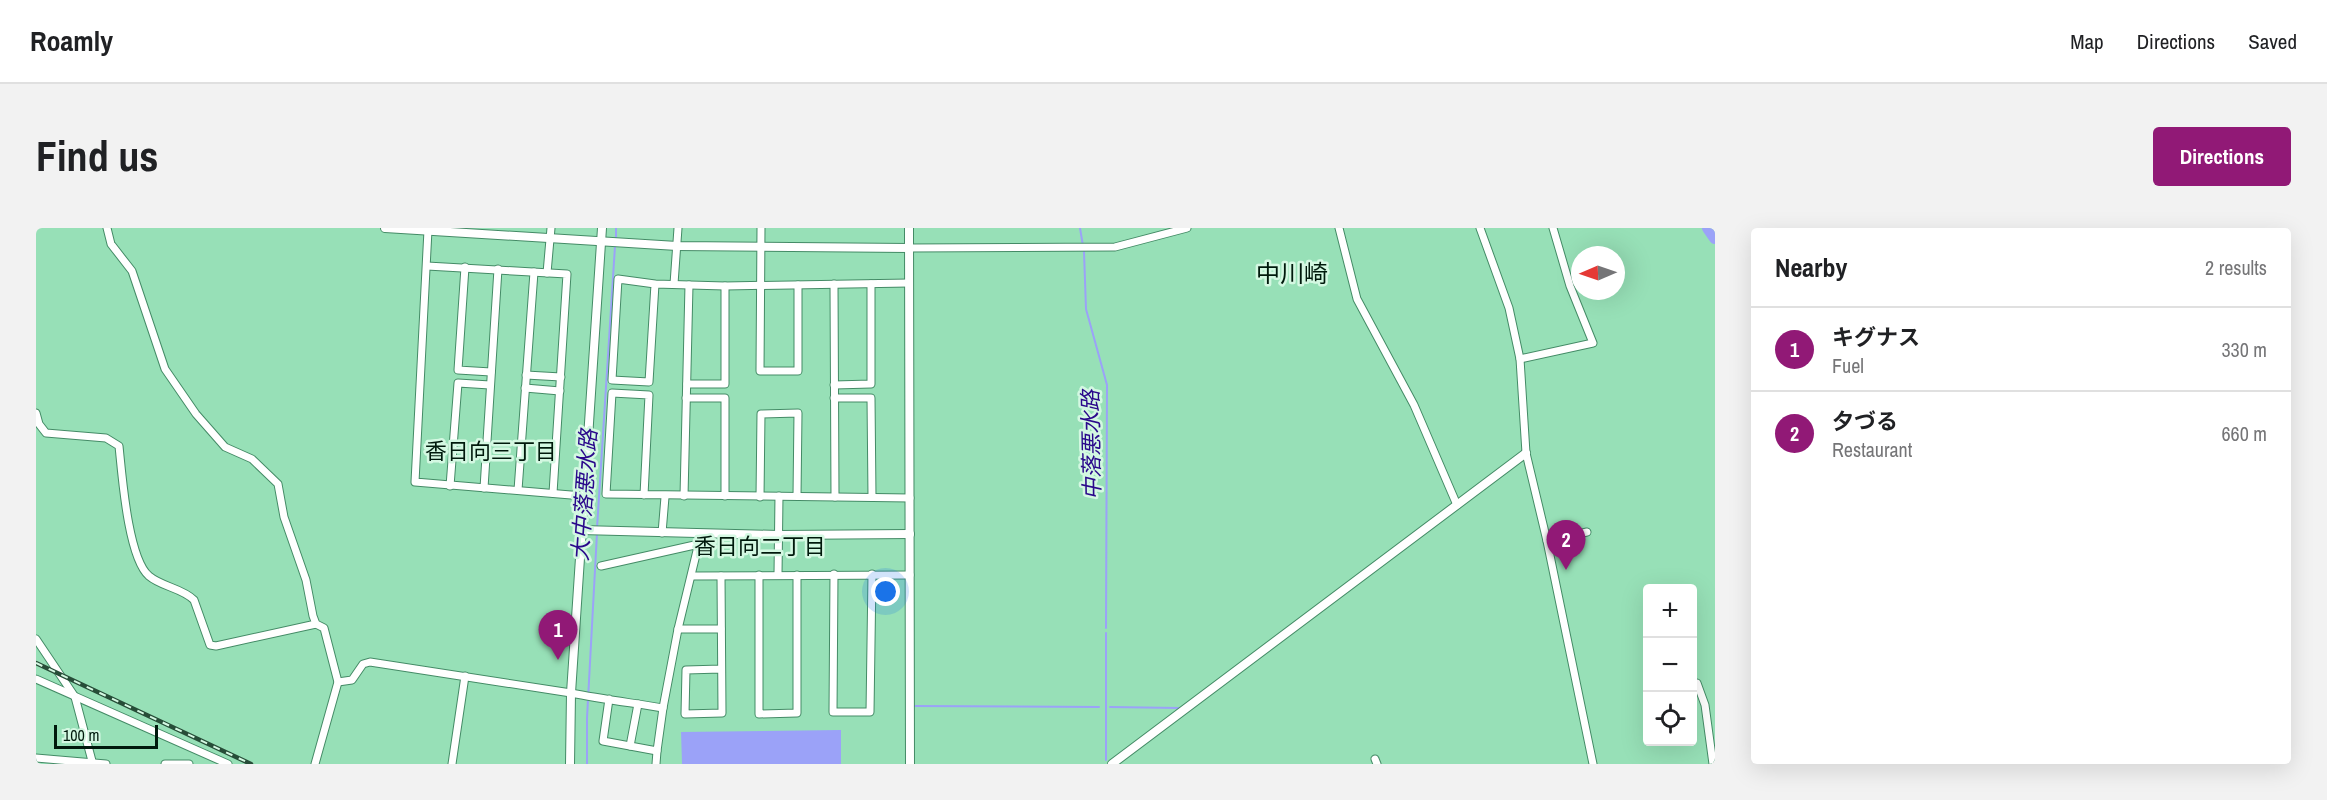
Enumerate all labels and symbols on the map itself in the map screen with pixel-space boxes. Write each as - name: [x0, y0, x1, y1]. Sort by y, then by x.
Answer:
- north arrow: [1571, 246, 1625, 300]
- district label: 中川崎: [1256, 257, 1328, 289]
- water label: 中落悪水路: [1075, 388, 1107, 500]
- water label: 大中落悪水路: [564, 426, 604, 562]
- district label: 香日向三丁目: [425, 436, 557, 466]
- pin: 2: [1546, 520, 1586, 570]
- district label: 香日向二丁目: [694, 531, 826, 561]
- your location: [871, 577, 900, 606]
- pin: 1: [538, 610, 578, 660]
- scale bar: [54, 722, 158, 750]

